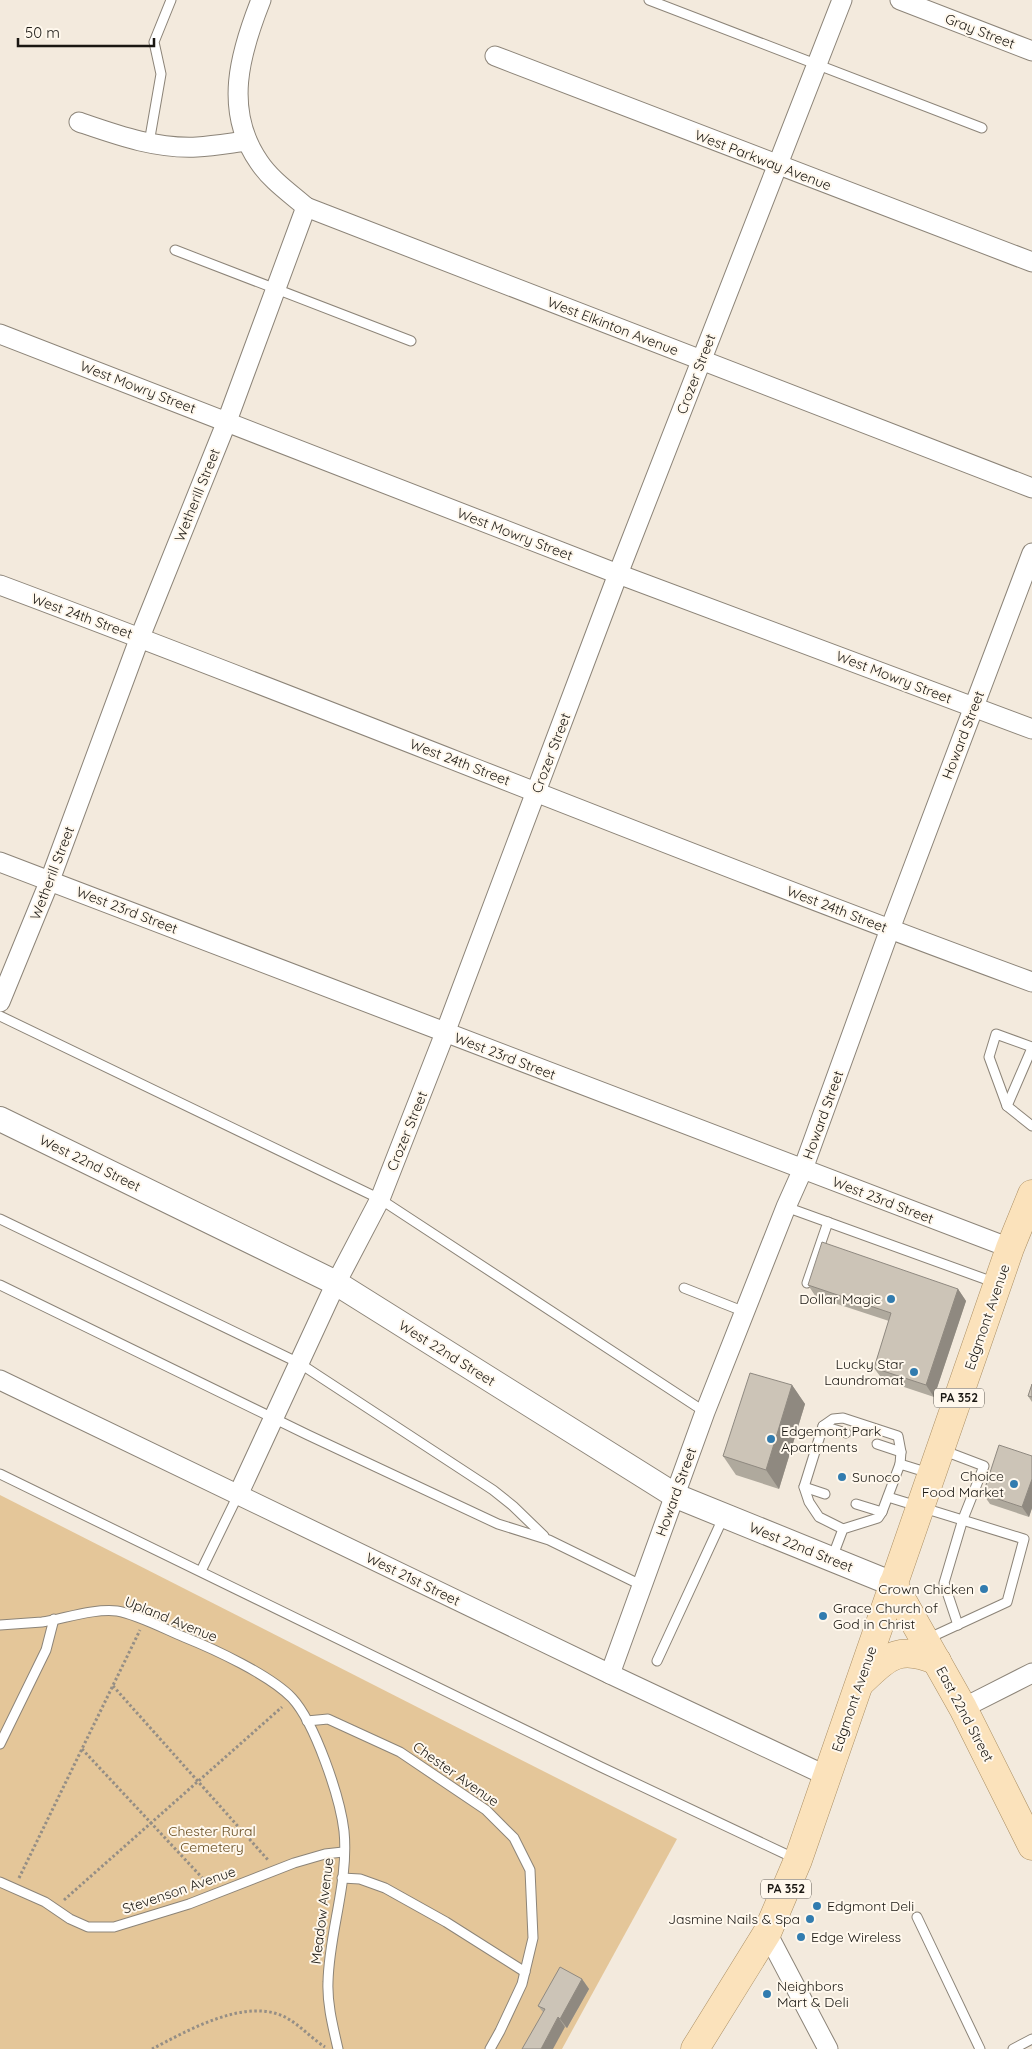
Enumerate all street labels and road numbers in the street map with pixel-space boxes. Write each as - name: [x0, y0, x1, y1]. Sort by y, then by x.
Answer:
- street label: Gray Street: [942, 9, 1018, 53]
- street label: West Parkway Avenue: [692, 126, 834, 194]
- street label: West Elkinton Avenue: [545, 293, 681, 359]
- street label: Crozer Street: [672, 331, 720, 417]
- street label: West Mowry Street: [78, 357, 199, 417]
- street label: Wetherill Street: [170, 446, 224, 544]
- street label: West Mowry Street: [455, 504, 576, 564]
- street label: West 24th Street: [29, 589, 135, 643]
- street label: West Mowry Street: [834, 647, 955, 707]
- street label: Howard Street: [938, 688, 988, 782]
- street label: Crozer Street: [527, 710, 575, 796]
- street label: West 24th Street: [407, 735, 513, 789]
- street label: Wetherill Street: [26, 823, 78, 922]
- street label: West 23rd Street: [74, 882, 180, 938]
- street label: West 24th Street: [784, 882, 890, 936]
- street label: West 23rd Street: [452, 1028, 558, 1084]
- street label: Howard Street: [799, 1068, 847, 1162]
- street label: Crozer Street: [383, 1088, 431, 1174]
- street label: West 22nd Street: [36, 1131, 144, 1195]
- street label: West 23rd Street: [830, 1172, 936, 1228]
- street label: Edgmont Avenue: [960, 1262, 1014, 1372]
- street label: West 22nd Street: [395, 1316, 499, 1390]
- road number: PA 352: [934, 1389, 984, 1408]
- street label: Howard Street: [652, 1445, 700, 1539]
- street label: West 22nd Street: [746, 1518, 856, 1576]
- street label: West 21st Street: [363, 1548, 463, 1610]
- street label: Upland Avenue: [122, 1592, 220, 1646]
- street label: Edgmont Avenue: [827, 1644, 881, 1754]
- street label: East 22nd Street: [932, 1663, 998, 1765]
- street label: Chester Avenue: [409, 1738, 503, 1810]
- street label: Meadow Avenue: [307, 1857, 337, 1965]
- street label: Stevenson Avenue: [120, 1862, 238, 1918]
- road number: PA 352: [761, 1880, 811, 1898]

